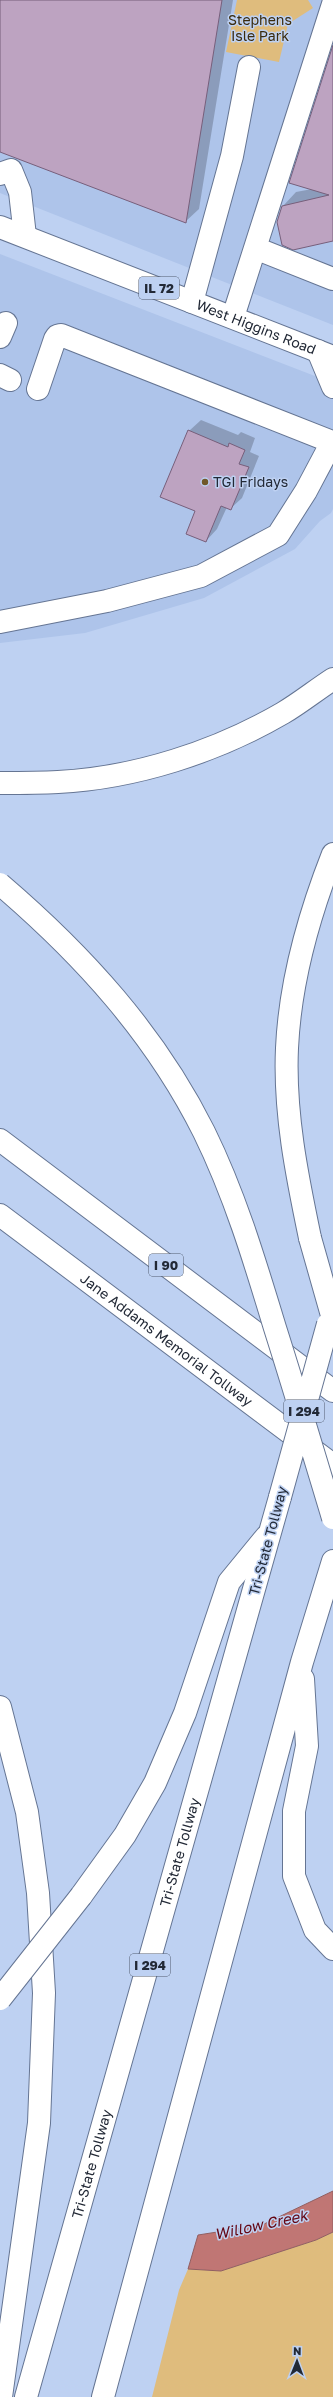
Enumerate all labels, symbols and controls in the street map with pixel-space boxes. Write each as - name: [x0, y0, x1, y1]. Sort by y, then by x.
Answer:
- park label: Stephens Isle Park: [228, 11, 292, 44]
- road number: IL 72: [139, 277, 179, 299]
- street label: West Higgins Road: [194, 296, 319, 358]
- place label: TGI Fridays: [213, 473, 288, 490]
- marker: TGI Fridays: [200, 477, 210, 487]
- road number: I 90: [149, 1254, 183, 1276]
- street label: Jane Addams Memorial Tollway: [77, 1269, 256, 1410]
- road number: I 294: [284, 1400, 324, 1422]
- street label: Tri-State Tollway: [245, 1484, 290, 1597]
- street label: Tri-State Tollway: [156, 1796, 203, 1909]
- road number: I 294: [130, 1954, 170, 1976]
- street label: Tri-State Tollway: [68, 2107, 115, 2220]
- water label: Willow Creek: [213, 2205, 310, 2243]
- north arrow: [277, 2341, 317, 2381]
- text: N: [293, 2344, 301, 2357]

